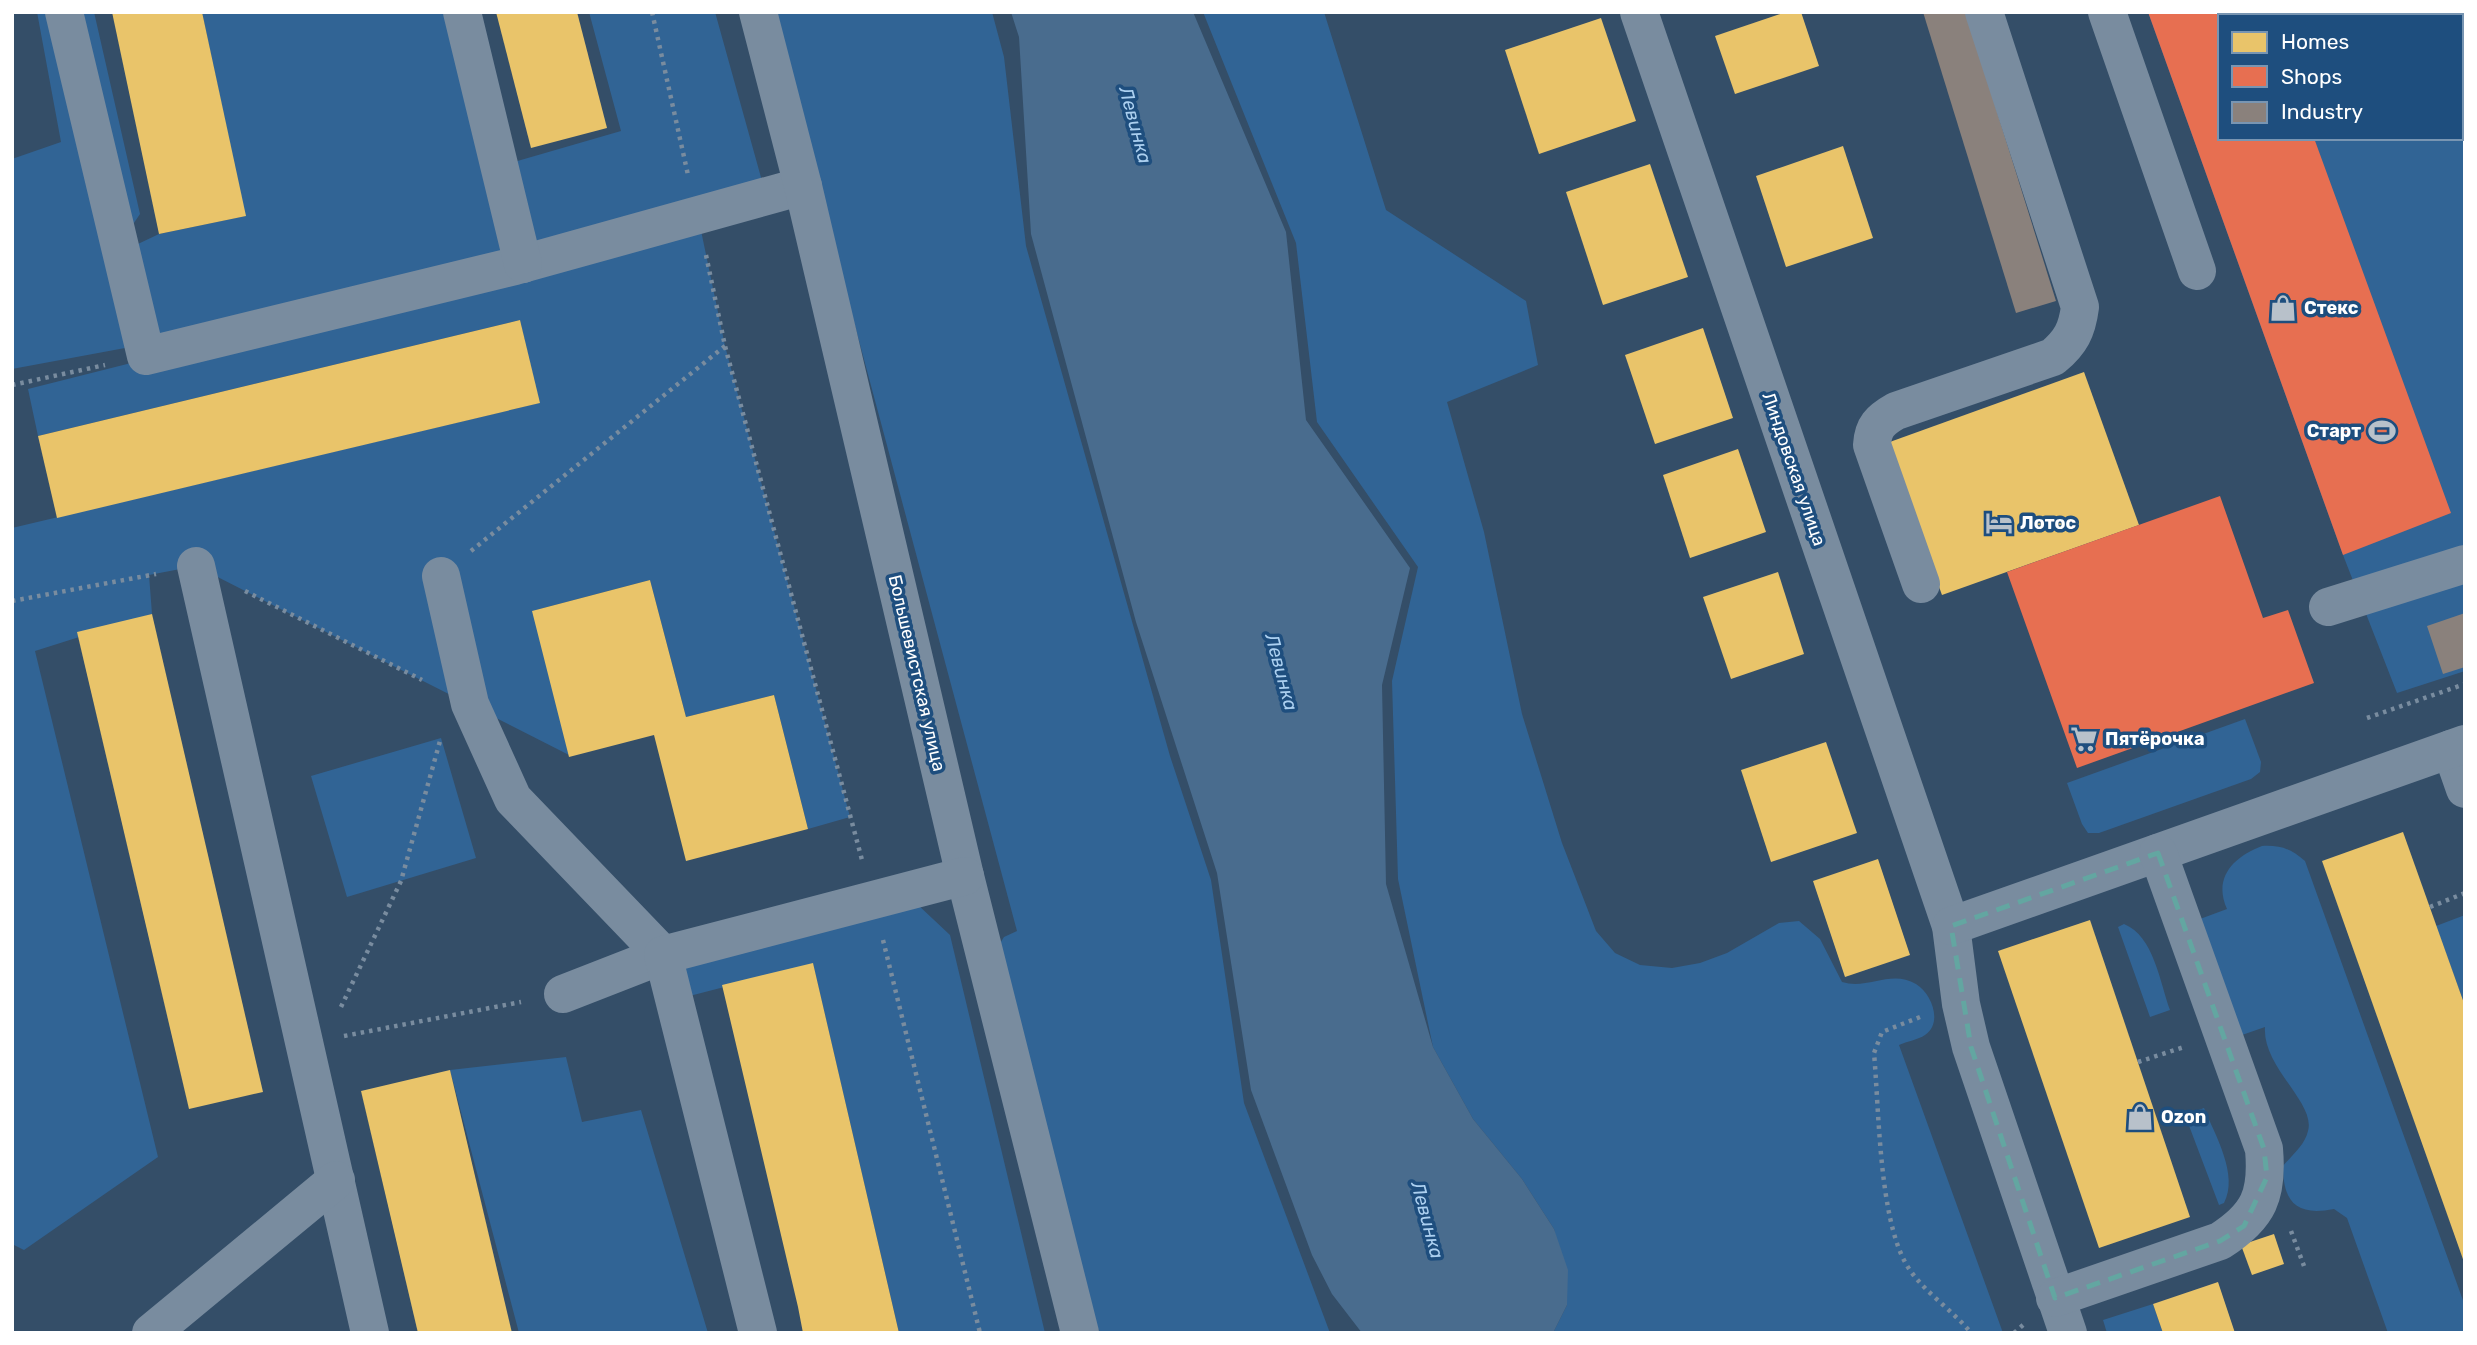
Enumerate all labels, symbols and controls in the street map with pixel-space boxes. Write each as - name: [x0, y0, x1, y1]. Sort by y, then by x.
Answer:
- legend: [2218, 14, 2463, 140]
- text: Homes: [2281, 29, 2349, 54]
- text: Shops: [2281, 64, 2342, 89]
- water label: Левинка: [1114, 83, 1157, 166]
- text: Industry: [2281, 99, 2363, 124]
- shop icon: Стекс: [2268, 293, 2298, 323]
- place label: Стекс: [2304, 297, 2359, 319]
- street label: Линдовская улица: [1757, 389, 1831, 549]
- sports icon: Старт: [2367, 416, 2397, 446]
- place label: Старт: [2307, 420, 2361, 442]
- hotel icon: Лотос: [1984, 508, 2014, 538]
- place label: Лотос: [2020, 512, 2077, 534]
- street label: Большевистская улица: [884, 573, 950, 773]
- water label: Левинка: [1260, 630, 1303, 713]
- supermarket icon: Пятёрочка: [2069, 724, 2099, 754]
- place label: Пятёрочка: [2105, 728, 2205, 750]
- shop icon: Ozon: [2125, 1102, 2155, 1132]
- place label: Ozon: [2161, 1106, 2206, 1128]
- water label: Левинка: [1406, 1178, 1449, 1261]

